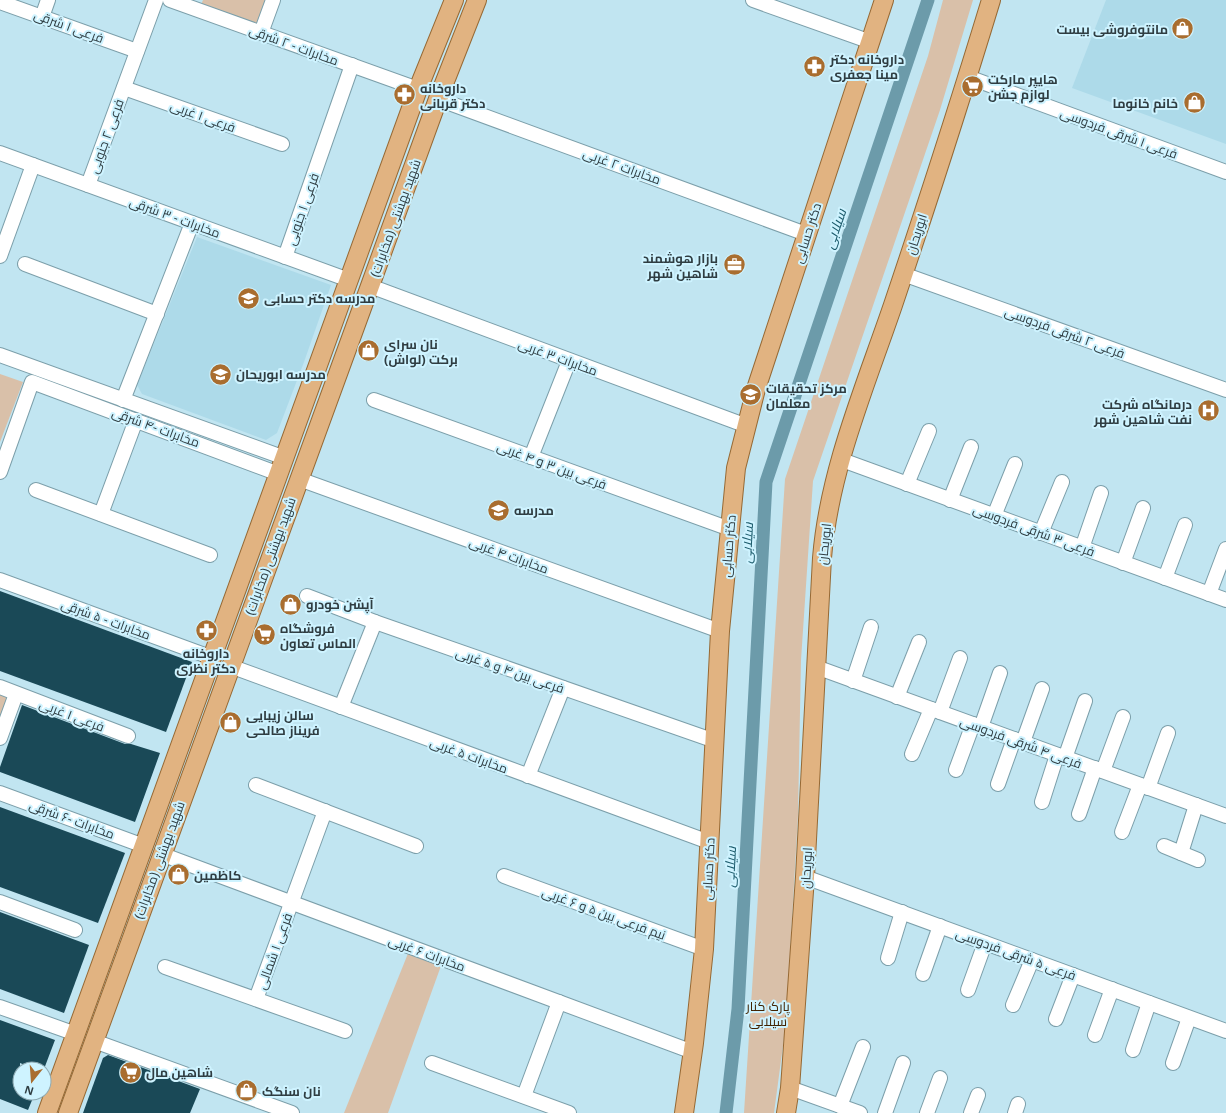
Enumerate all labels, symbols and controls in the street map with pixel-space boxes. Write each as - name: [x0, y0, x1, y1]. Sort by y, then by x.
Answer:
- street label: فرعی ۱ شرقی: [32, 5, 106, 47]
- shop icon: مانتوفروشی بیست: [1170, 16, 1196, 42]
- place label: مانتوفروشی بیست: [1056, 20, 1168, 38]
- street label: مخابرات - ۲ شرقی: [247, 21, 341, 69]
- place label: داروخانه دکتر مینا جعفری: [829, 50, 904, 83]
- pharmacy icon: داروخانه دکتر مینا جعفری: [801, 53, 827, 79]
- place label: هایپر مارکت لوازم جشن: [988, 70, 1058, 104]
- supermarket icon: هایپر مارکت لوازم جشن: [959, 73, 985, 99]
- place label: داروخانه دکتر قربانی: [420, 79, 485, 112]
- pharmacy icon: داروخانه دکتر قربانی: [392, 82, 418, 108]
- shop icon: خانم خانوما: [1181, 90, 1207, 116]
- place label: خانم خانوما: [1113, 94, 1178, 113]
- street label: فرعی ۲ جنوبی: [84, 96, 128, 176]
- street label: فرعی ۱ غربی: [168, 96, 238, 136]
- street label: فرعی ۱ شرقی فردوسی: [1058, 103, 1180, 163]
- street label: مخابرات ۲ غربی: [581, 144, 663, 188]
- street label: شهید بهشتی (مخابرات): [365, 157, 425, 279]
- street label: فرعی ۱ جنوبی: [281, 170, 323, 248]
- street label: مخابرات - ۳ شرقی: [127, 192, 223, 242]
- street label: دکتر حسابی: [789, 200, 825, 266]
- water label: سیلابی: [819, 206, 850, 251]
- street label: ابوریحان: [901, 211, 931, 257]
- place label: بازار هوشمند شاهین شهر: [643, 249, 718, 282]
- office icon: بازار هوشمند شاهین شهر: [721, 252, 747, 278]
- school or university icon: مدرسه دکتر حسابی: [236, 285, 262, 311]
- place label: مدرسه دکتر حسابی: [264, 289, 375, 307]
- street label: فرعی ۲ شرقی فردوسی: [1002, 302, 1128, 362]
- street label: مخابرات ۳ غربی: [516, 334, 600, 380]
- place label: نان سرای برکت (لواش): [384, 335, 458, 368]
- shop icon: نان سرای برکت (لواش): [355, 338, 381, 364]
- school or university icon: مدرسه ابوریحان: [208, 361, 234, 387]
- place label: مدرسه ابوریحان: [236, 365, 326, 383]
- place label: مرکز تحقیقات معلمان: [766, 379, 847, 412]
- school or university icon: مرکز تحقیقات معلمان: [738, 382, 764, 408]
- place label: درمانگاه شرکت نفت شاهین شهر: [1093, 395, 1192, 428]
- hospital icon: درمانگاه شرکت نفت شاهین شهر: [1195, 398, 1221, 424]
- street label: مخابرات -۴ شرقی: [110, 403, 202, 451]
- street label: فرعی بین ۳ و ۴ غربی: [495, 437, 609, 493]
- street label: شهید بهشتی (مخابرات): [240, 495, 300, 617]
- school or university icon: مدرسه: [485, 497, 511, 523]
- street label: فرعی ۳ شرقی فردوسی: [971, 500, 1097, 560]
- place label: مدرسه: [514, 501, 554, 519]
- street label: دکتر حسابی: [716, 514, 740, 578]
- water label: سیلابی: [736, 521, 757, 564]
- street label: ابوریحان: [813, 522, 835, 566]
- street label: مخابرات ۴ غربی: [467, 532, 551, 578]
- shop icon: آپشن خودرو: [278, 591, 304, 617]
- street label: مخابرات - ۵ شرقی: [59, 594, 153, 644]
- place label: آپشن خودرو: [306, 595, 375, 614]
- pharmacy icon: داروخانه دکتر نظری: [193, 618, 219, 644]
- place label: فروشگاه الماس تعاون: [280, 619, 356, 652]
- supermarket icon: فروشگاه الماس تعاون: [251, 622, 277, 648]
- street label: فرعی بین ۴ و ۵ غربی: [453, 643, 567, 697]
- place label: داروخانه دکتر نظری: [176, 644, 236, 677]
- street label: فرعی ۱ غربی: [37, 694, 107, 736]
- place label: سالن زیبایی فریناز صالحی: [246, 706, 320, 739]
- shop icon: سالن زیبایی فریناز صالحی: [218, 709, 244, 735]
- street label: فرعی ۴ شرقی فردوسی: [958, 712, 1084, 772]
- street label: مخابرات ۵ غربی: [428, 733, 510, 777]
- street label: مخابرات -۶ شرقی: [27, 795, 117, 843]
- street label: شهید بهشتی (مخابرات): [129, 799, 189, 921]
- street label: دکتر حسابی: [697, 837, 719, 901]
- water label: سیلابی: [719, 845, 740, 888]
- street label: ابوریحان: [796, 847, 816, 889]
- shop icon: کاظمین: [165, 862, 191, 888]
- place label: کاظمین: [194, 866, 241, 884]
- street label: نیم فرعی بین ۵ و ۶ غربی: [539, 882, 668, 945]
- street label: فرعی ۱ شمالی: [252, 910, 296, 992]
- street label: فرعی ۵ شرقی فردوسی: [953, 924, 1079, 984]
- street label: مخابرات ۶ غربی: [386, 931, 468, 975]
- park label: پارک کنار سیلابی: [745, 997, 790, 1030]
- supermarket icon: شاهین مال: [117, 1059, 143, 1085]
- north arrow: [12, 1061, 52, 1101]
- place label: شاهین مال: [146, 1063, 213, 1081]
- shop icon: نان سنگک: [234, 1078, 260, 1104]
- place label: نان سنگک: [262, 1082, 321, 1100]
- text: N: [22, 1083, 35, 1100]

